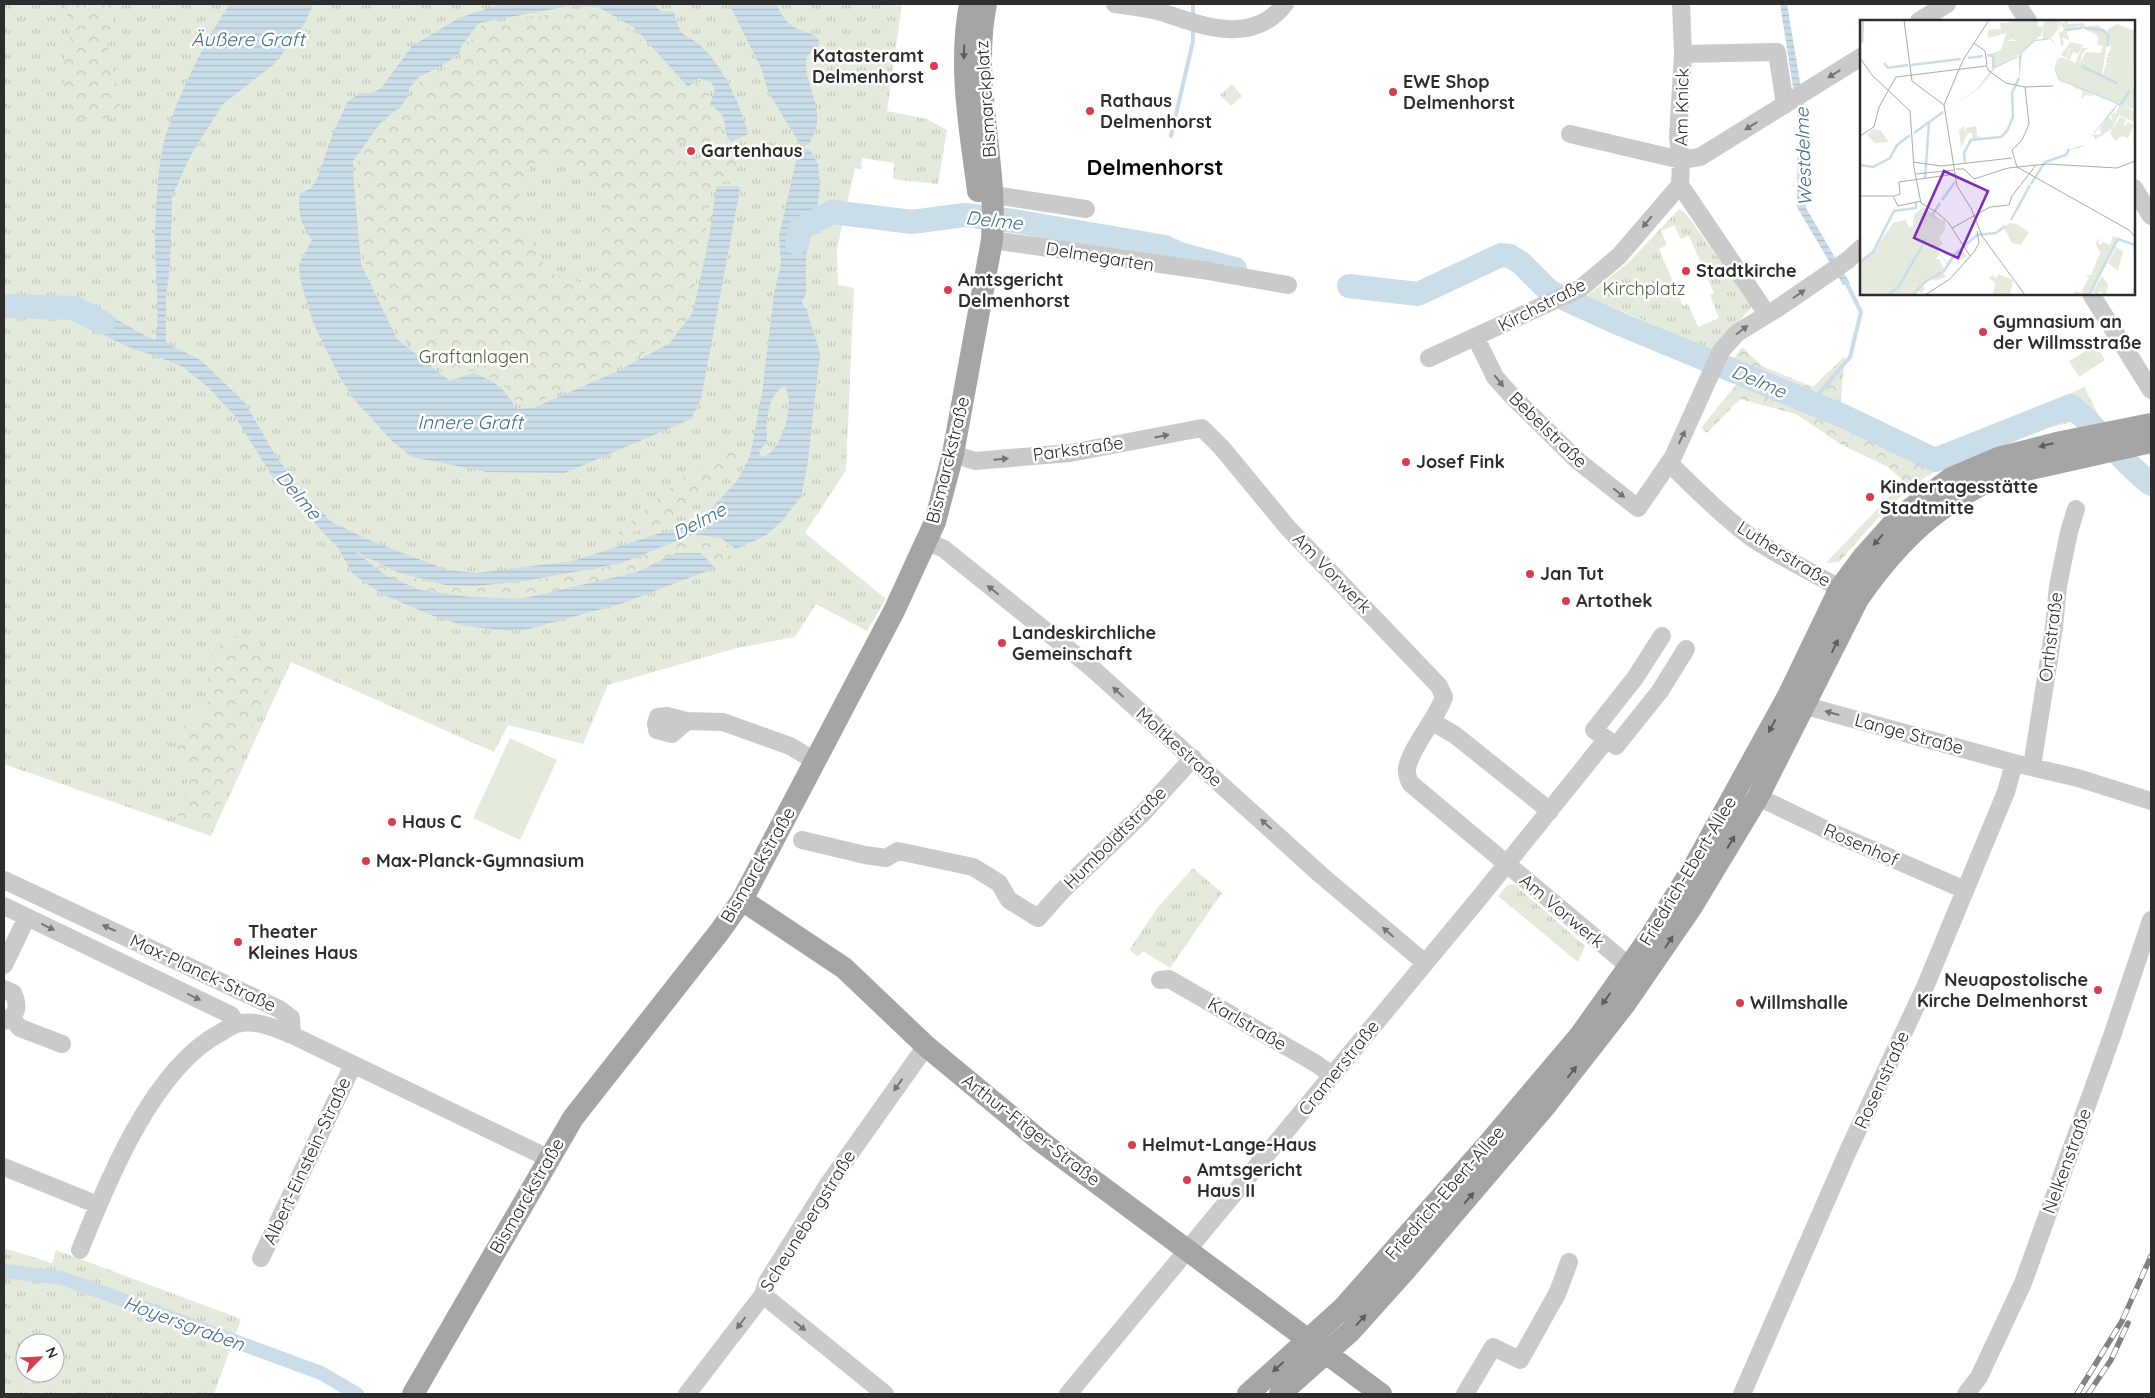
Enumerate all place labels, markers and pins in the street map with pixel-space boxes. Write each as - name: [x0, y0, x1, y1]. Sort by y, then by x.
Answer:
- place label: Katasteramt Delmenhorst: [812, 44, 924, 88]
- marker: Katasteramt Delmenhorst: [928, 60, 940, 72]
- place label: EWE Shop Delmenhorst: [1403, 70, 1515, 114]
- marker: EWE Shop Delmenhorst: [1387, 86, 1399, 98]
- place label: Rathaus Delmenhorst: [1100, 89, 1212, 133]
- marker: Rathaus Delmenhorst: [1084, 105, 1096, 117]
- place label: Gartenhaus: [701, 139, 803, 162]
- marker: Gartenhaus: [685, 145, 697, 157]
- place label: Stadtkirche: [1696, 259, 1797, 282]
- marker: Stadtkirche: [1680, 265, 1692, 277]
- place label: Amtsgericht Delmenhorst: [958, 268, 1070, 312]
- marker: Amtsgericht Delmenhorst: [942, 284, 954, 296]
- place label: Gymnasium an der Willmsstraße: [1993, 310, 2142, 354]
- marker: Gymnasium an der Willmsstraße: [1977, 326, 1989, 338]
- place label: Josef Fink: [1416, 450, 1505, 473]
- marker: Josef Fink: [1400, 456, 1412, 468]
- place label: Kindertagesstätte Stadtmitte: [1880, 475, 2038, 519]
- marker: Kindertagesstätte Stadtmitte: [1864, 491, 1876, 503]
- place label: Jan Tut: [1540, 562, 1604, 585]
- marker: Jan Tut: [1524, 568, 1536, 580]
- place label: Artothek: [1576, 589, 1653, 612]
- marker: Artothek: [1560, 595, 1572, 607]
- place label: Landeskirchliche Gemeinschaft: [1012, 621, 1156, 665]
- marker: Landeskirchliche Gemeinschaft: [996, 637, 1008, 649]
- place label: Haus C: [402, 810, 462, 833]
- marker: Haus C: [386, 816, 398, 828]
- place label: Max-Planck-Gymnasium: [376, 849, 584, 872]
- marker: Max-Planck-Gymnasium: [360, 855, 372, 867]
- place label: Theater Kleines Haus: [248, 920, 358, 964]
- marker: Theater Kleines Haus: [232, 936, 244, 948]
- place label: Neuapostolische Kirche Delmenhorst: [1917, 968, 2088, 1012]
- marker: Neuapostolische Kirche Delmenhorst: [2092, 984, 2104, 996]
- place label: Willmshalle: [1750, 991, 1848, 1014]
- marker: Willmshalle: [1734, 997, 1746, 1009]
- place label: Helmut-Lange-Haus: [1142, 1133, 1317, 1156]
- marker: Helmut-Lange-Haus: [1126, 1139, 1138, 1151]
- place label: Amtsgericht Haus II: [1197, 1158, 1303, 1202]
- marker: Amtsgericht Haus II: [1181, 1174, 1193, 1186]

